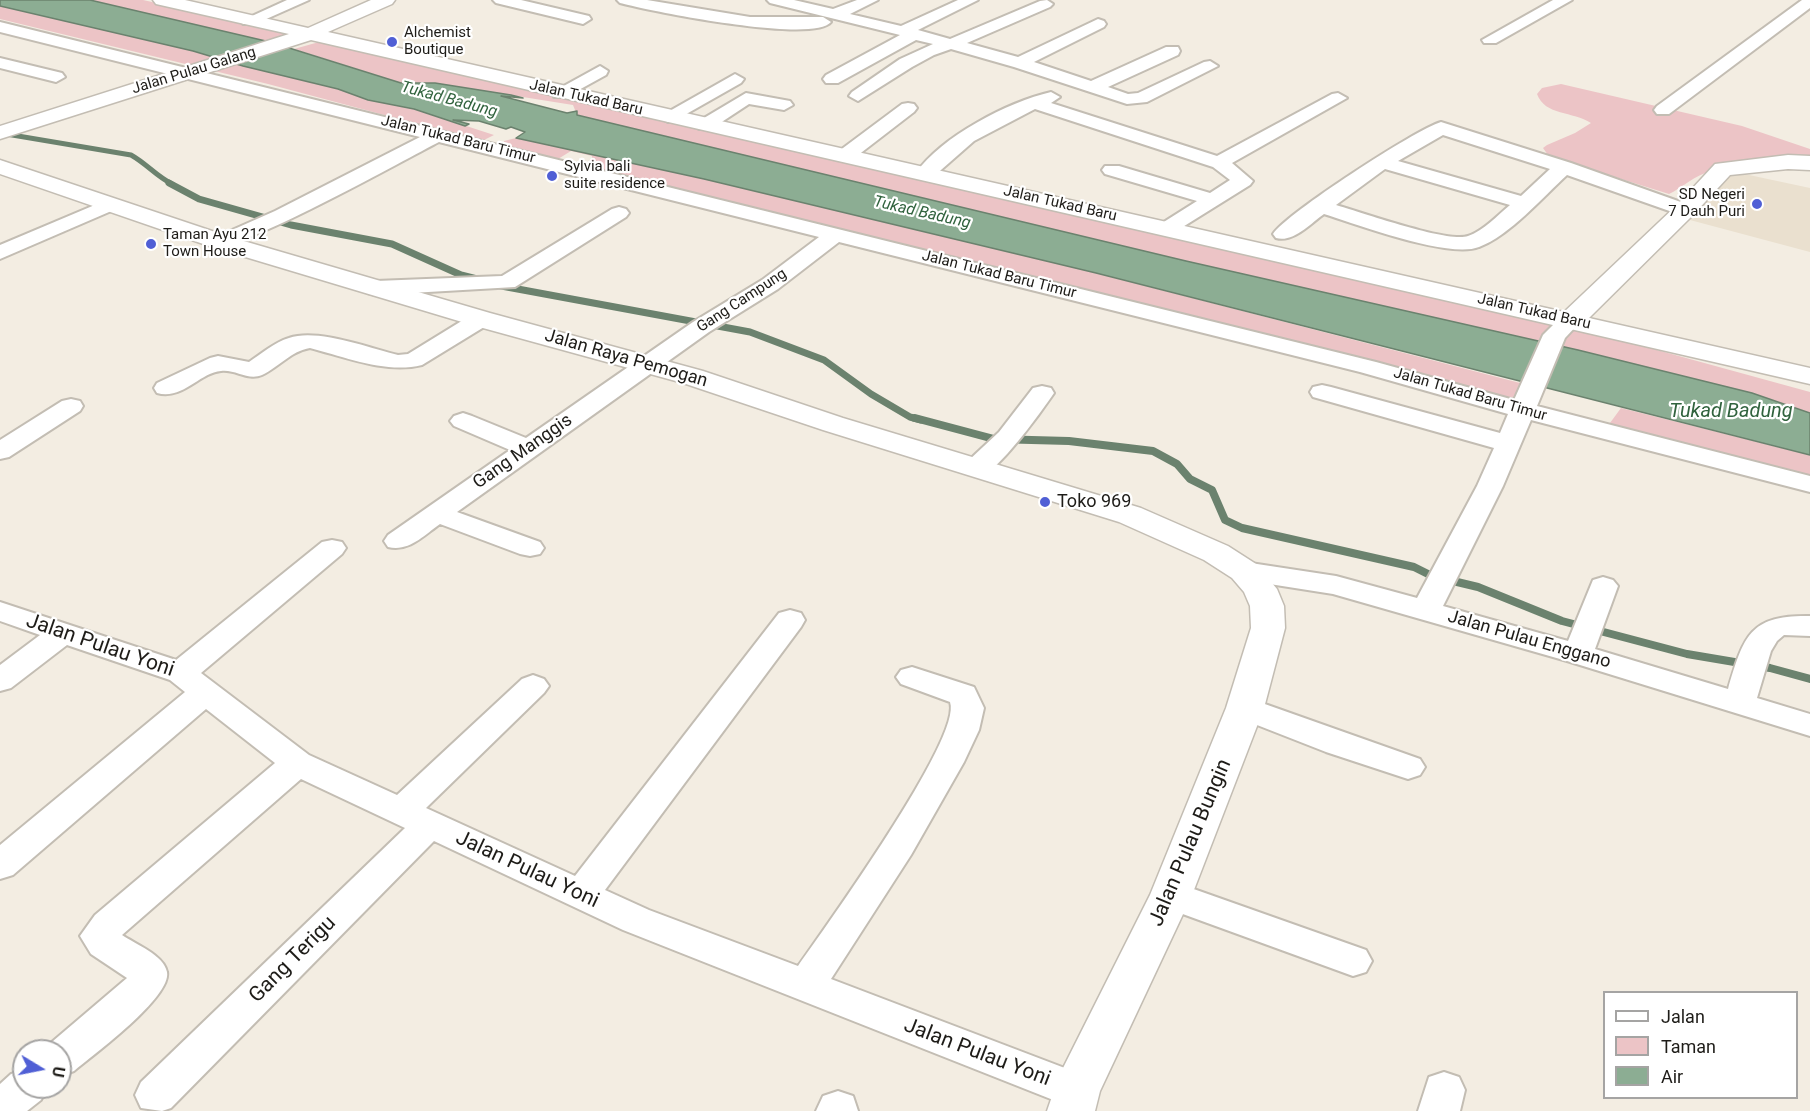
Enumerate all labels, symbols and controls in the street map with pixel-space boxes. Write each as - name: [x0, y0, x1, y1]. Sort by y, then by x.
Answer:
- place label: Alchemist Boutique: [404, 24, 471, 59]
- marker: Alchemist Boutique: [385, 35, 399, 49]
- street label: Jalan Pulau Galang: [130, 44, 258, 98]
- street label: Jalan Tukad Baru: [528, 76, 644, 120]
- water label: Tukad Badung: [399, 78, 499, 122]
- street label: Jalan Tukad Baru Timur: [379, 112, 537, 168]
- place label: Sylvia bali suite residence: [564, 158, 665, 193]
- marker: Sylvia bali suite residence: [545, 169, 559, 183]
- street label: Jalan Tukad Baru: [1002, 182, 1118, 226]
- place label: SD Negeri 7 Dauh Puri: [1668, 186, 1745, 221]
- water label: Tukad Badung: [872, 193, 972, 233]
- marker: SD Negeri 7 Dauh Puri: [1750, 197, 1764, 211]
- place label: Taman Ayu 212 Town House: [163, 226, 266, 261]
- marker: Taman Ayu 212 Town House: [144, 237, 158, 251]
- street label: Jalan Tukad Baru Timur: [920, 247, 1078, 303]
- street label: Gang Campung: [694, 265, 790, 337]
- street label: Jalan Tukad Baru: [1476, 290, 1592, 334]
- street label: Jalan Raya Pemogan: [542, 325, 710, 393]
- street label: Jalan Tukad Baru Timur: [1391, 365, 1549, 425]
- water label: Tukad Badung: [1669, 400, 1793, 424]
- street label: Gang Manggis: [469, 410, 577, 494]
- place label: Toko 969: [1057, 491, 1131, 513]
- marker: Toko 969: [1038, 495, 1052, 509]
- street label: Jalan Pulau Enggano: [1445, 606, 1613, 674]
- street label: Jalan Pulau Yoni: [23, 609, 177, 683]
- street label: Jalan Pulau Bungin: [1144, 756, 1238, 930]
- street label: Jalan Pulau Yoni: [451, 826, 603, 914]
- street label: Gang Terigu: [244, 911, 342, 1009]
- legend: [1603, 991, 1798, 1099]
- text: Jalan: [1661, 1006, 1705, 1027]
- street label: Jalan Pulau Yoni: [900, 1013, 1054, 1093]
- text: Taman: [1661, 1036, 1716, 1057]
- north arrow: [12, 1039, 72, 1099]
- text: U: [48, 1065, 69, 1079]
- text: Air: [1661, 1066, 1683, 1087]

